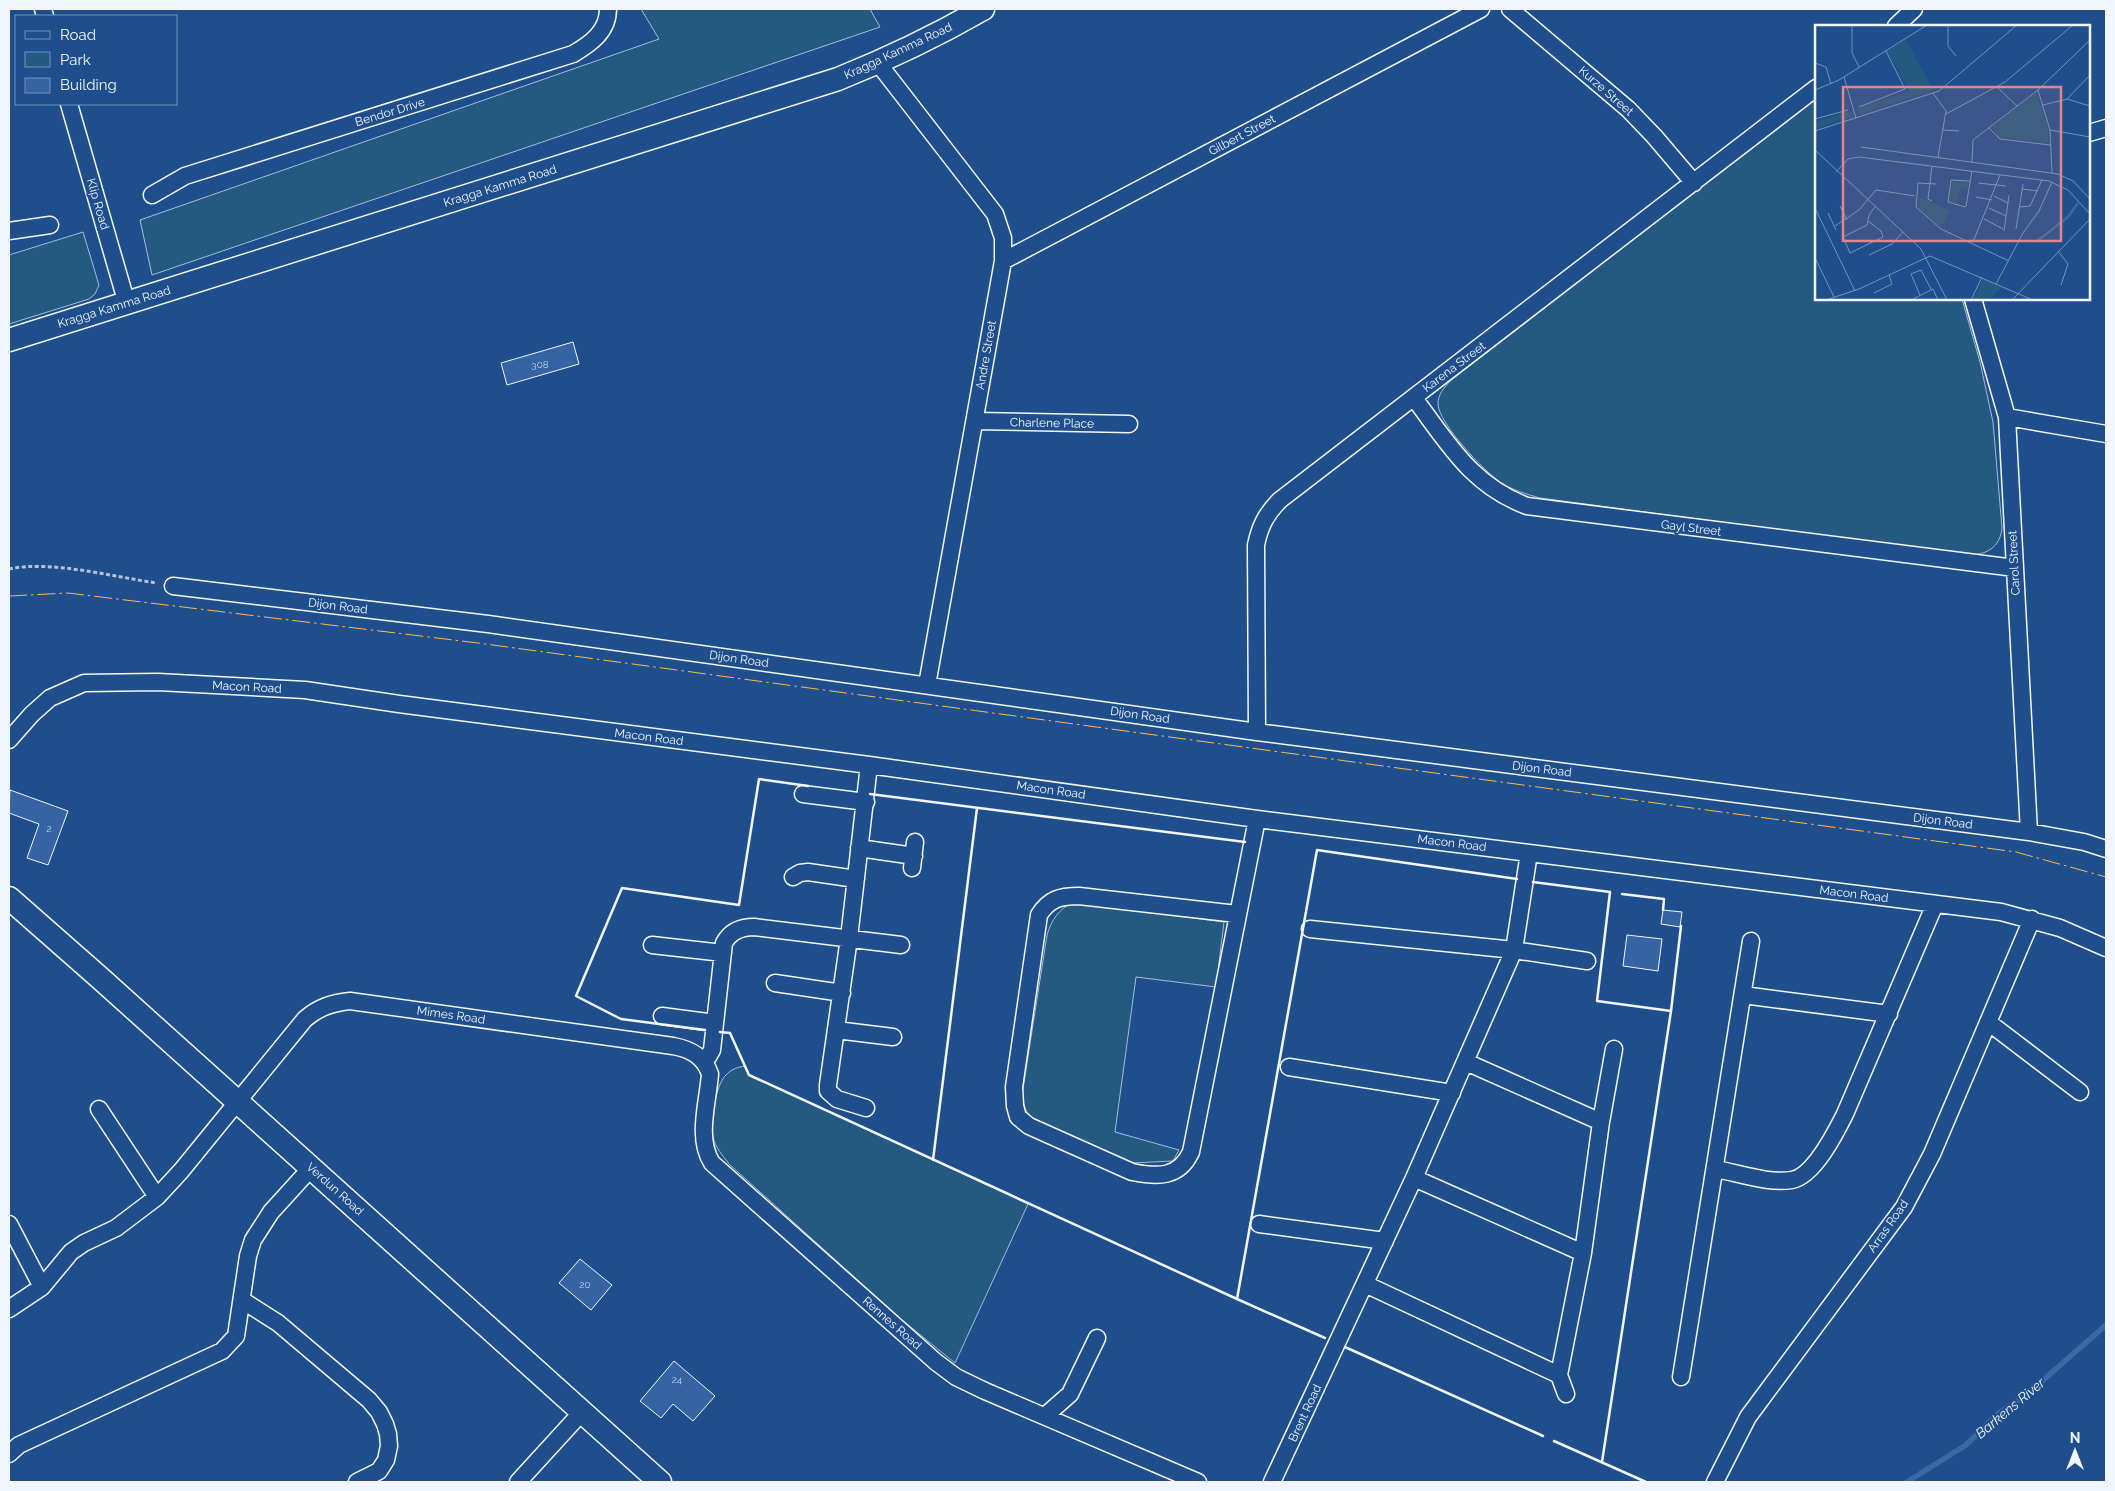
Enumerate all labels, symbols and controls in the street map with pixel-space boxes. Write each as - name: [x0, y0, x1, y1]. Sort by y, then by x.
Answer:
- legend: [15, 15, 178, 105]
- street label: Kragga Kamma Road: [842, 20, 954, 82]
- inset map: [1815, 25, 2090, 300]
- text: Road: [60, 26, 96, 44]
- text: Park: [60, 51, 91, 69]
- street label: Kurze Street: [1576, 63, 1636, 119]
- text: Building: [60, 76, 117, 94]
- street label: Bendor Drive: [353, 95, 427, 129]
- street label: Gilbert Street: [1206, 112, 1278, 158]
- street label: Kragga Kamma Road: [442, 162, 558, 210]
- street label: Klip Road: [84, 177, 112, 231]
- street label: Kragga Kamma Road: [56, 283, 172, 331]
- street label: Andre Street: [973, 319, 999, 391]
- street label: Karena Street: [1420, 339, 1488, 395]
- house number: 308: [531, 359, 549, 370]
- street label: Charlene Place: [1010, 415, 1094, 431]
- street label: Gayl Street: [1660, 517, 1722, 539]
- street label: Carol Street: [2005, 530, 2023, 596]
- street label: Dijon Road: [307, 595, 369, 617]
- street label: Dijon Road: [708, 648, 770, 670]
- street label: Macon Road: [212, 678, 282, 696]
- street label: Dijon Road: [1109, 704, 1171, 726]
- street label: Macon Road: [614, 726, 684, 748]
- street label: Dijon Road: [1511, 758, 1573, 780]
- street label: Macon Road: [1016, 778, 1086, 802]
- street label: Dijon Road: [1912, 810, 1974, 832]
- house number: 2: [46, 823, 52, 834]
- street label: Macon Road: [1417, 832, 1487, 854]
- street label: Macon Road: [1819, 883, 1889, 905]
- street label: Mimes Road: [416, 1003, 486, 1027]
- street label: Verdun Road: [304, 1160, 366, 1218]
- street label: Arras Road: [1865, 1197, 1911, 1255]
- house number: 20: [579, 1279, 591, 1290]
- street label: Rennes Road: [860, 1294, 924, 1352]
- house number: 24: [672, 1374, 683, 1385]
- water label: Barkens River: [1972, 1374, 2049, 1442]
- street label: Brent Road: [1286, 1382, 1324, 1444]
- north arrow: [2050, 1426, 2100, 1476]
- text: N: [2070, 1430, 2080, 1446]

